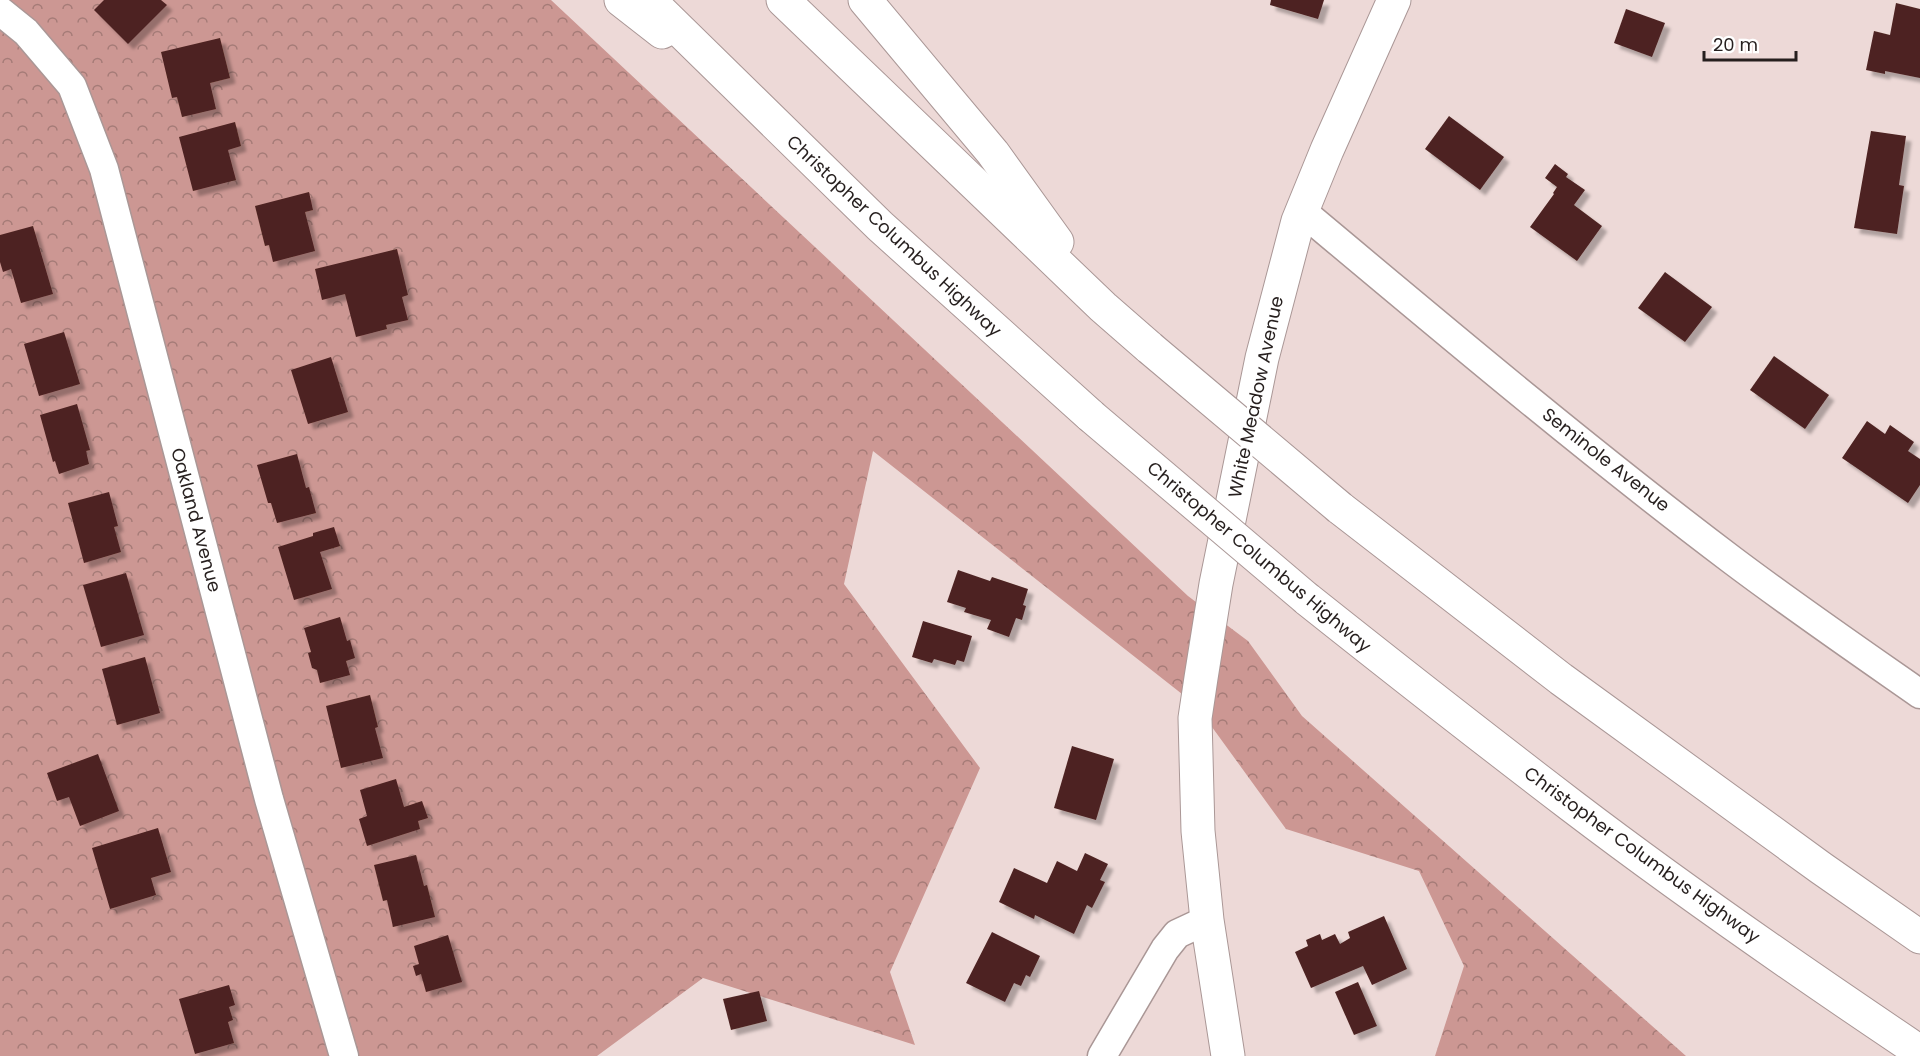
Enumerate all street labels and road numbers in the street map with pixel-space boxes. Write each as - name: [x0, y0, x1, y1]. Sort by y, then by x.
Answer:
- street label: Christopher Columbus Highway: [781, 129, 1007, 342]
- street label: White Meadow Avenue: [1222, 294, 1289, 500]
- street label: Seminole Avenue: [1537, 402, 1675, 517]
- street label: Oakland Avenue: [165, 445, 228, 595]
- street label: Christopher Columbus Highway: [1142, 455, 1377, 658]
- street label: Christopher Columbus Highway: [1519, 760, 1765, 949]

